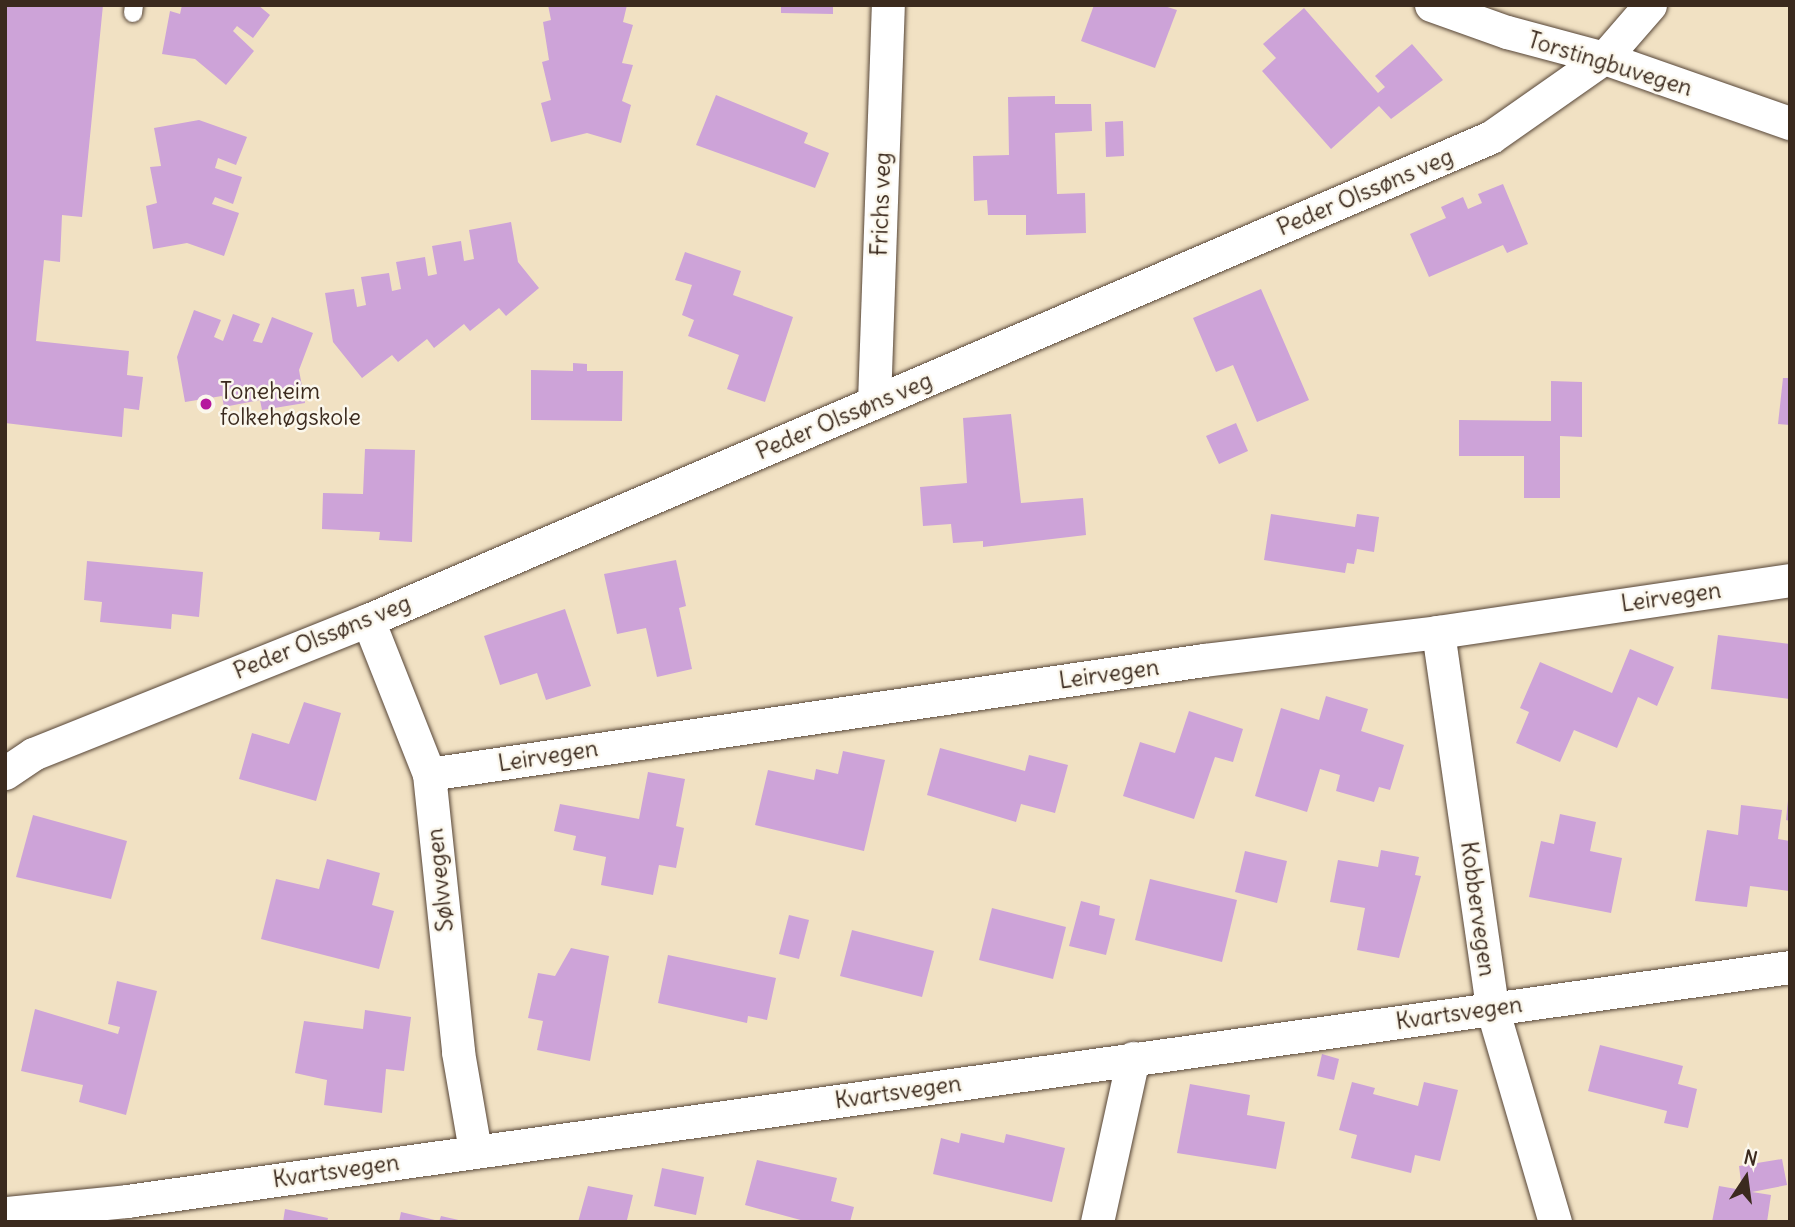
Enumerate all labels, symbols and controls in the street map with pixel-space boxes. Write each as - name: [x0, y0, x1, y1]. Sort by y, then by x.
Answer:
- street label: Torstingbuvegen: [1524, 26, 1696, 102]
- street label: Peder Olssøns veg: [1273, 142, 1457, 242]
- street label: Frichs veg: [865, 152, 897, 256]
- street label: Peder Olssøns veg: [752, 366, 936, 466]
- place label: Toneheim folkehøgskole: [220, 377, 361, 431]
- marker: Toneheim folkehøgskole: [198, 396, 214, 412]
- street label: Leirvegen: [1619, 576, 1723, 618]
- street label: Peder Olssøns veg: [229, 589, 415, 685]
- street label: Leirvegen: [1057, 653, 1161, 695]
- street label: Leirvegen: [496, 734, 600, 778]
- street label: Sølvvegen: [421, 827, 459, 933]
- street label: Kobbervegen: [1455, 840, 1501, 978]
- street label: Kvartsvegen: [1394, 990, 1524, 1036]
- street label: Kvartsvegen: [833, 1069, 963, 1115]
- north arrow: [1711, 1143, 1781, 1213]
- text: N: [1742, 1144, 1760, 1171]
- street label: Kvartsvegen: [271, 1148, 401, 1194]

